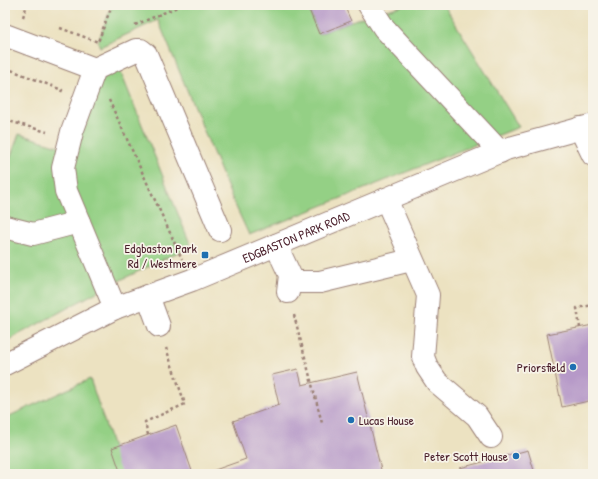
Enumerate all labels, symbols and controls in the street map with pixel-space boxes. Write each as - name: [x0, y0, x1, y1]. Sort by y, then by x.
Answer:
- street label: EDGBASTON PARK ROAD: [240, 206, 353, 267]
- place label: Edgbaston Park Rd / Westmere: [125, 239, 198, 272]
- marker: Edgbaston Park Rd / Westmere: [200, 250, 210, 260]
- place label: Priorsfield: [517, 358, 565, 376]
- marker: Priorsfield: [568, 362, 578, 372]
- place label: Lucas House: [359, 411, 414, 429]
- marker: Lucas House: [346, 415, 356, 425]
- place label: Peter Scott House: [424, 447, 508, 465]
- marker: Peter Scott House: [511, 451, 521, 461]

